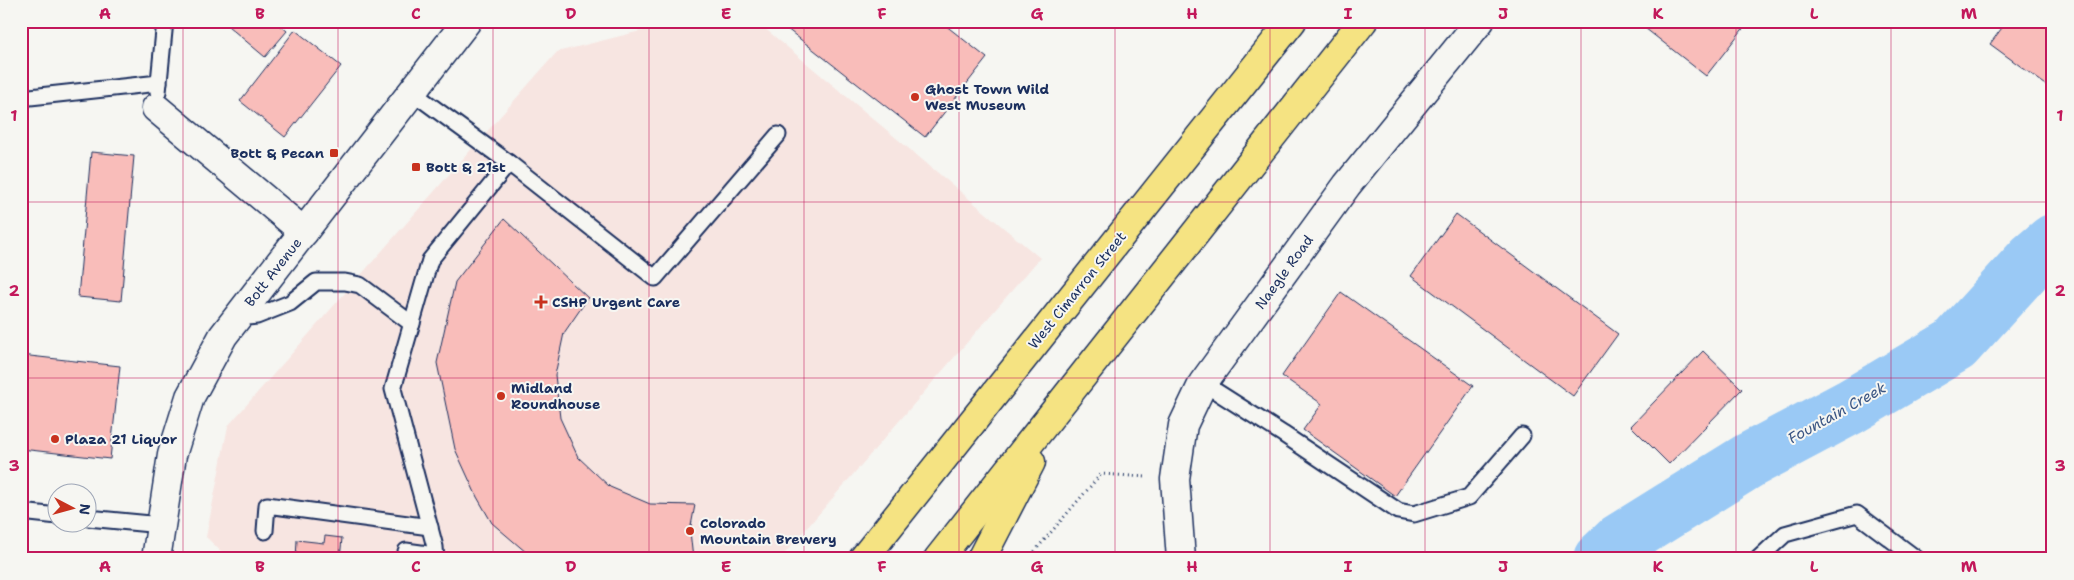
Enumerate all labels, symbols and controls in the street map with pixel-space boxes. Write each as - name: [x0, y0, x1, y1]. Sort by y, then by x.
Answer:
- text: A: [99, 3, 111, 24]
- text: B: [255, 3, 265, 24]
- text: C: [411, 3, 421, 24]
- text: D: [565, 3, 577, 24]
- text: E: [721, 3, 731, 24]
- text: F: [877, 3, 887, 24]
- text: G: [1031, 3, 1044, 24]
- text: H: [1186, 3, 1198, 24]
- text: I: [1344, 3, 1353, 24]
- text: J: [1498, 3, 1508, 24]
- text: K: [1653, 3, 1664, 24]
- text: L: [1810, 3, 1819, 24]
- text: M: [1961, 3, 1978, 24]
- place label: Ghost Town Wild West Museum: [925, 80, 1049, 114]
- marker: Ghost Town Wild West Museum: [909, 91, 921, 103]
- text: 1: [10, 105, 18, 126]
- text: 1: [2056, 105, 2064, 126]
- place label: Bott & Pecan: [231, 144, 324, 162]
- marker: Bott & Pecan: [328, 147, 340, 159]
- place label: Bott & 21st: [426, 158, 506, 176]
- marker: Bott & 21st: [410, 161, 422, 173]
- street label: West Cimarron Street: [1024, 228, 1130, 352]
- street label: Naegle Road: [1251, 231, 1317, 313]
- street label: Bott Avenue: [240, 234, 306, 310]
- text: 2: [8, 280, 20, 301]
- text: 2: [2054, 280, 2066, 301]
- place label: CSHP Urgent Care: [552, 293, 680, 311]
- marker: CSHP Urgent Care: [534, 295, 548, 309]
- water label: Fountain Creek: [1784, 377, 1890, 448]
- place label: Midland Roundhouse: [511, 379, 600, 413]
- marker: Midland Roundhouse: [495, 390, 507, 402]
- place label: Plaza 21 Liquor: [65, 430, 178, 448]
- marker: Plaza 21 Liquor: [49, 433, 61, 445]
- text: 3: [8, 455, 20, 476]
- text: 3: [2054, 455, 2066, 476]
- north arrow: [48, 482, 98, 532]
- text: N: [75, 503, 94, 516]
- place label: Colorado Mountain Brewery: [700, 514, 837, 548]
- marker: Colorado Mountain Brewery: [684, 525, 696, 537]
- text: A: [99, 556, 111, 577]
- text: B: [255, 556, 265, 577]
- text: C: [411, 556, 421, 577]
- text: D: [565, 556, 577, 577]
- text: E: [721, 556, 731, 577]
- text: F: [877, 556, 887, 577]
- text: G: [1031, 556, 1044, 577]
- text: H: [1186, 556, 1198, 577]
- text: I: [1344, 556, 1353, 577]
- text: J: [1498, 556, 1508, 577]
- text: K: [1653, 556, 1664, 577]
- text: L: [1810, 556, 1819, 577]
- text: M: [1961, 556, 1978, 577]

